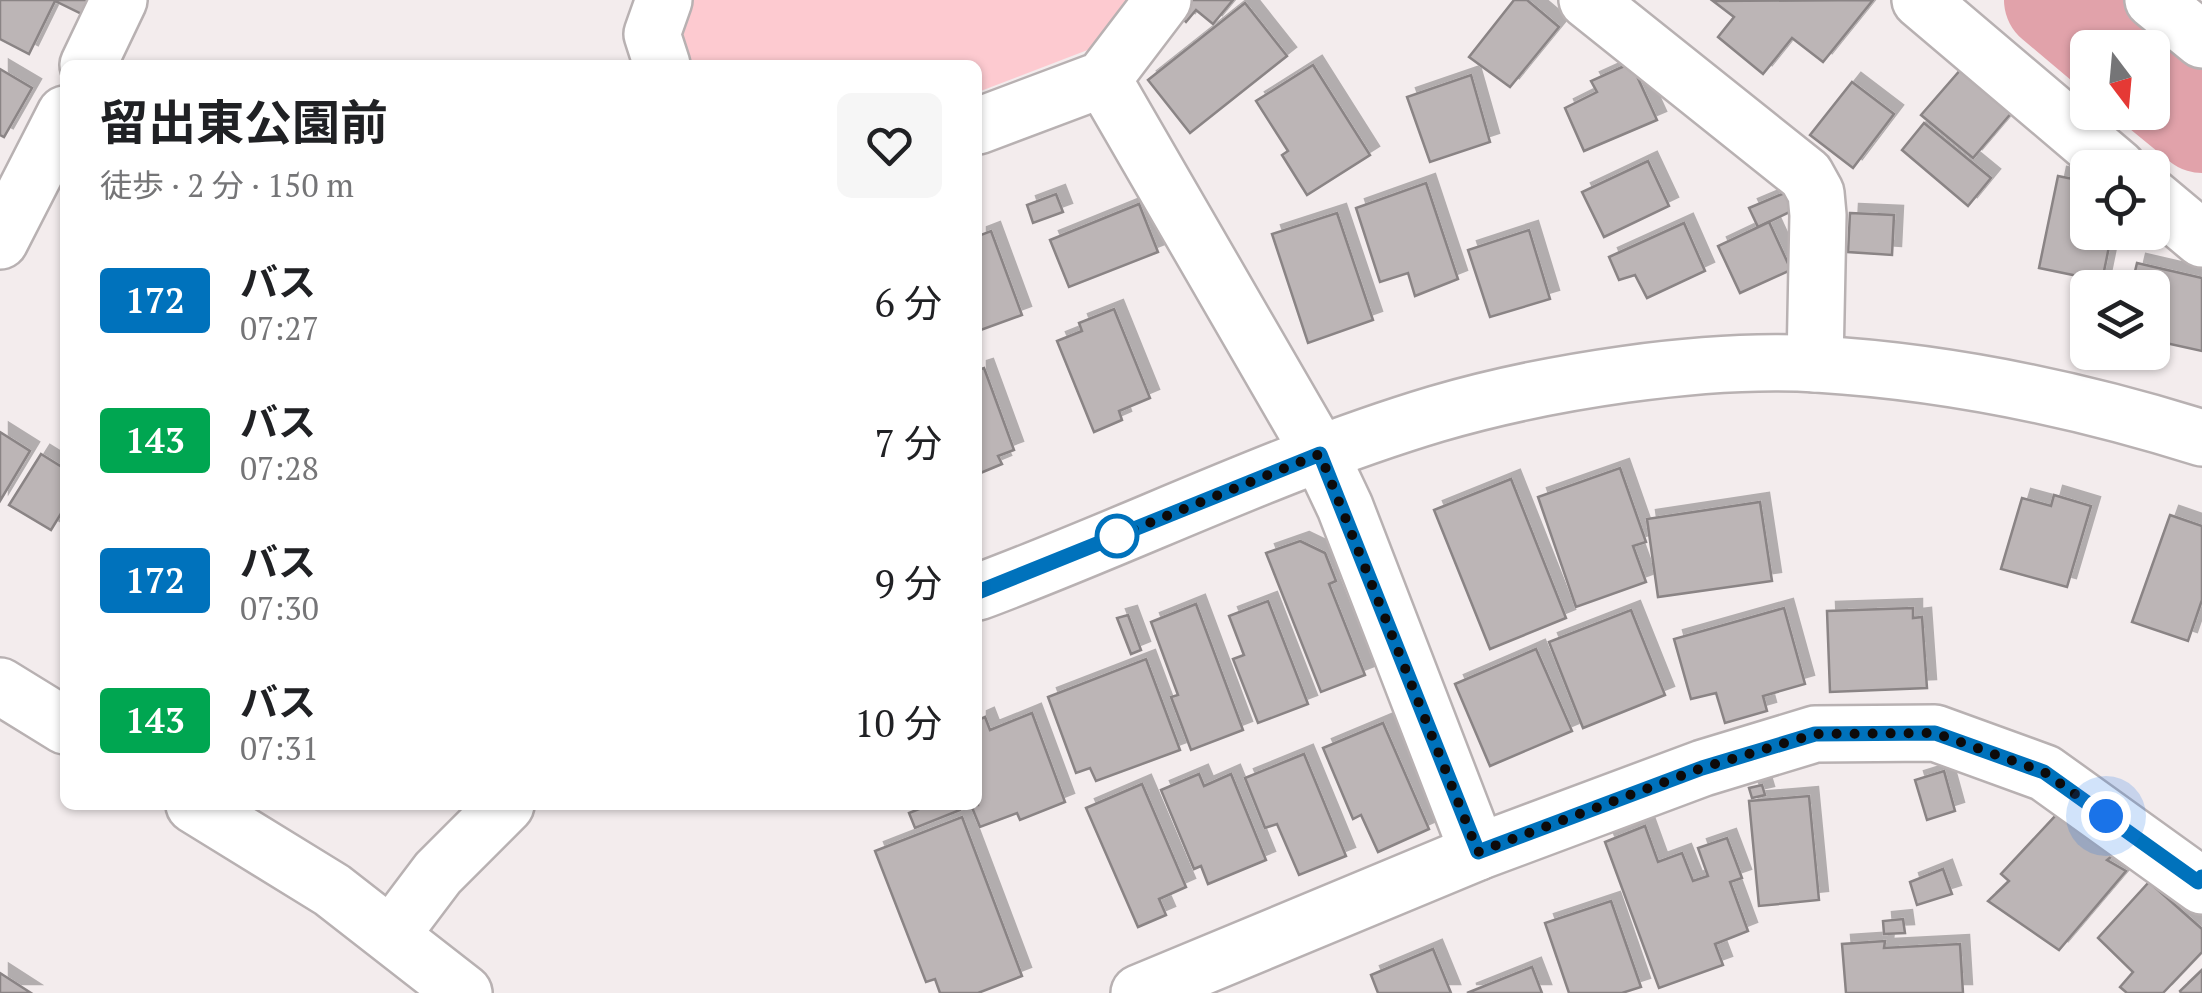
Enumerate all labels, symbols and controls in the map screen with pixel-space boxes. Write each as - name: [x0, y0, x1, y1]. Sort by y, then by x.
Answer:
- north arrow: [2070, 30, 2170, 130]
- map controls: [2070, 30, 2170, 370]
- text: 留出東公園前: [100, 90, 388, 154]
- button: heart: [837, 93, 942, 198]
- button: locate: [2070, 150, 2170, 250]
- text: 徒歩 · 2 分 · 150 m: [100, 164, 354, 206]
- text: バス: [240, 257, 316, 307]
- button: layers: [2070, 270, 2170, 370]
- text: 172: [125, 277, 185, 323]
- text: 6 分: [875, 278, 942, 328]
- text: 07:27: [240, 307, 319, 349]
- text: バス: [240, 397, 316, 447]
- text: 143: [125, 417, 185, 463]
- text: 7 分: [875, 418, 942, 468]
- text: 07:28: [240, 447, 319, 489]
- unlabelled marker: [1096, 515, 1138, 557]
- text: バス: [240, 537, 316, 587]
- text: 172: [125, 557, 185, 603]
- text: 9 分: [875, 558, 942, 608]
- text: 07:30: [240, 587, 319, 629]
- text: バス: [240, 677, 316, 727]
- text: 143: [125, 697, 185, 743]
- text: 10 分: [854, 698, 942, 748]
- text: 07:31: [240, 727, 319, 769]
- your location: [2081, 791, 2131, 841]

